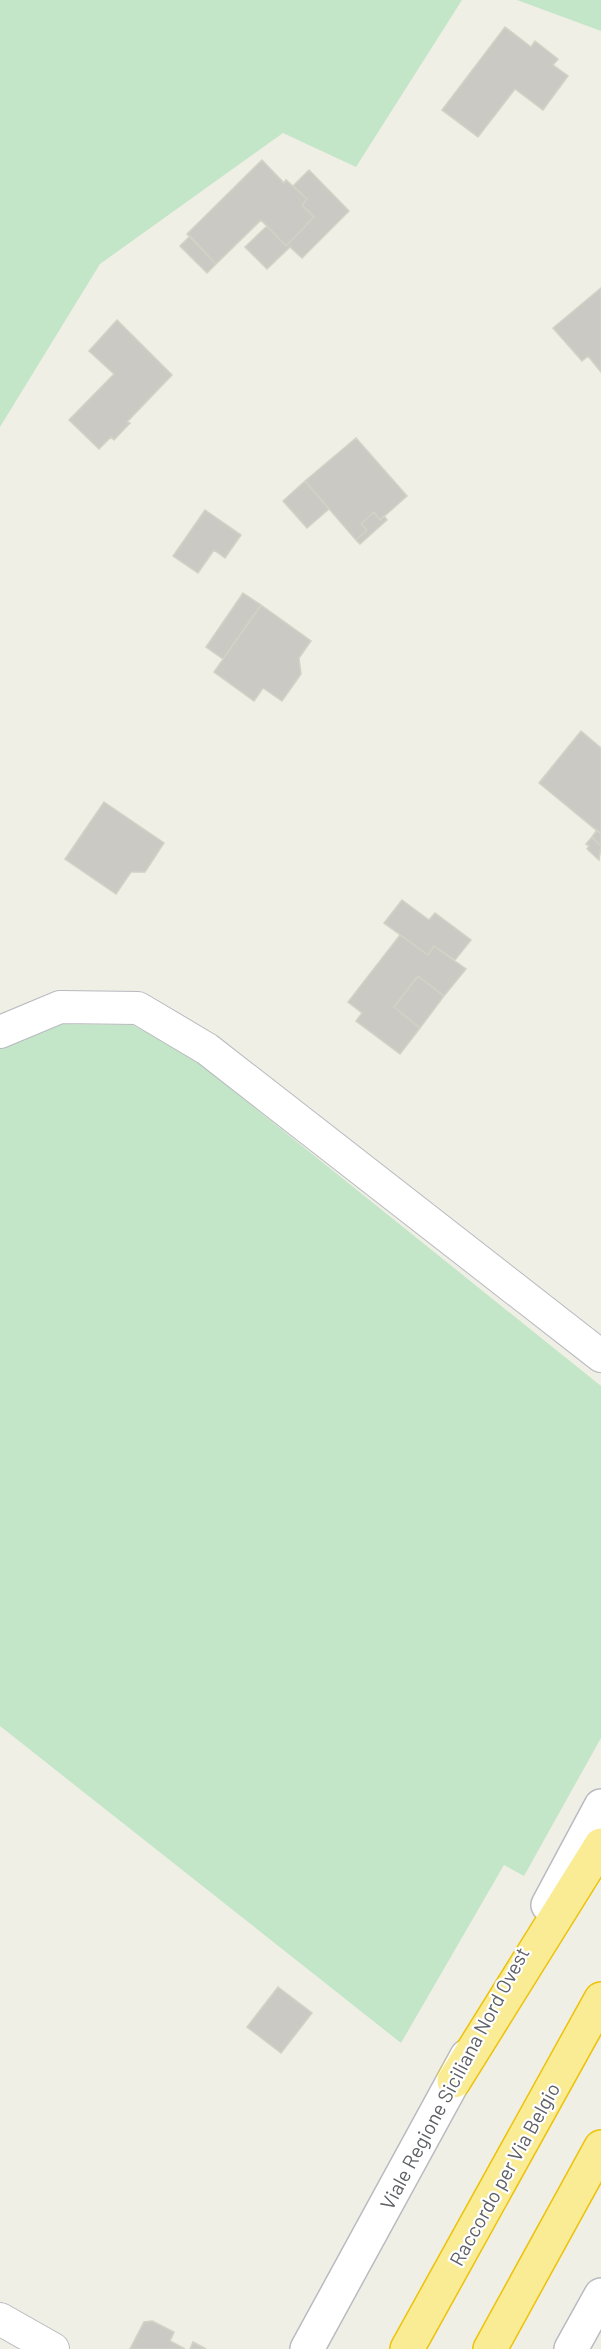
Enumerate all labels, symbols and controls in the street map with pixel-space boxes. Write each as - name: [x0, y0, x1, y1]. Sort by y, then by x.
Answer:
- street label: Viale Regione Siciliana Nord Ovest: [374, 1943, 534, 2213]
- street label: Raccordo per Via Belgio: [444, 2078, 564, 2270]

